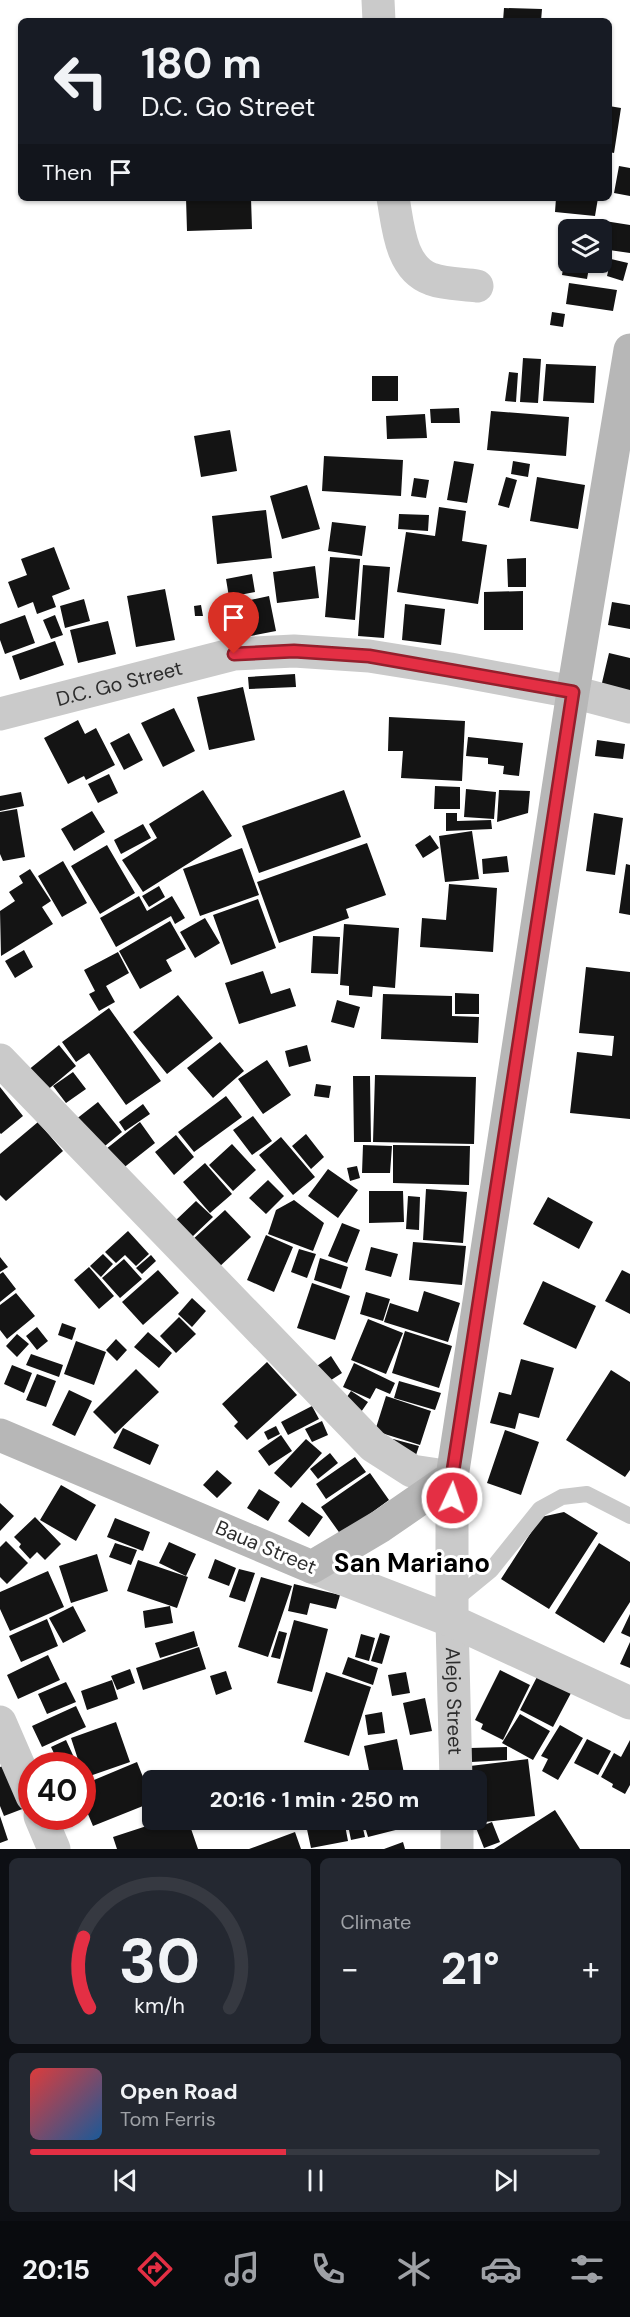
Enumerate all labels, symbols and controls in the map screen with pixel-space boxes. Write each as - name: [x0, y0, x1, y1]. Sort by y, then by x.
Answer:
- text: 180 m: [141, 36, 262, 91]
- icon: left: [42, 42, 120, 120]
- text: D.C. Go Street: [141, 89, 315, 124]
- icon: arrive: [104, 156, 137, 189]
- text: Then: [42, 158, 92, 187]
- map controls: [558, 219, 612, 273]
- button: layers: [558, 219, 612, 273]
- pin: [208, 592, 259, 654]
- icon: arrive: [217, 601, 250, 634]
- street label: D.C. Go Street: [53, 655, 185, 712]
- position arrow: [420, 1466, 484, 1530]
- street label: Baua Street: [212, 1514, 321, 1580]
- district label: San Mariano: [334, 1546, 490, 1580]
- street label: Alejo Street: [440, 1647, 468, 1755]
- speed limit sign: 40: [18, 1752, 96, 1830]
- text: 20:16 · 1 min · 250 m: [210, 1785, 419, 1814]
- text: Climate: [341, 1909, 411, 1935]
- text: 30: [119, 1920, 201, 2001]
- text: 21°: [441, 1939, 500, 1998]
- text: −: [341, 1947, 359, 1990]
- text: +: [582, 1947, 600, 1990]
- text: km/h: [134, 1992, 185, 2020]
- text: Open Road: [120, 2077, 238, 2106]
- text: Tom Ferris: [120, 2106, 216, 2132]
- icon: previous: [109, 2164, 142, 2197]
- icon: pause: [299, 2164, 332, 2197]
- icon: next: [489, 2164, 522, 2197]
- icon: directions: [134, 2248, 176, 2290]
- icon: music: [221, 2248, 263, 2290]
- icon: phone: [307, 2248, 349, 2290]
- icon: climate: [393, 2248, 435, 2290]
- icon: car: [480, 2248, 522, 2290]
- icon: filters: [566, 2248, 608, 2290]
- text: 20:15: [22, 2252, 90, 2287]

